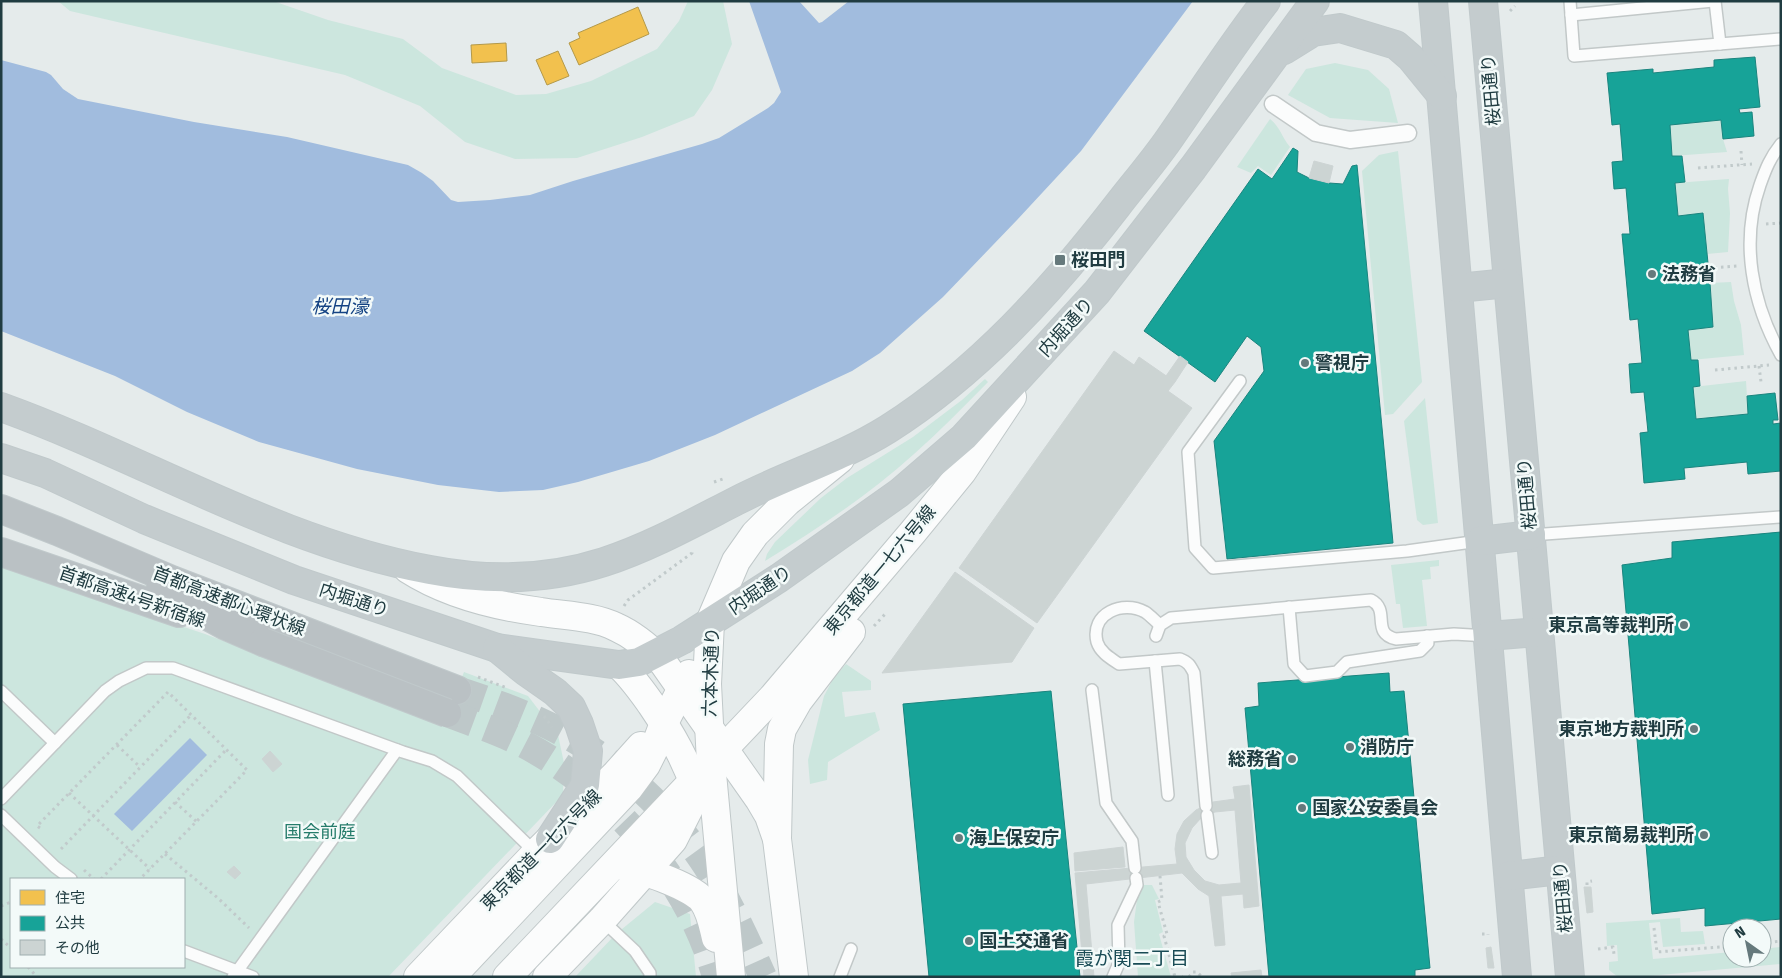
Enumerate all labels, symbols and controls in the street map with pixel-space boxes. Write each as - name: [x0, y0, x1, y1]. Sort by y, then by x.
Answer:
- street label: 桜田通り: [1477, 53, 1505, 127]
- place label: 桜田門: [1071, 249, 1125, 271]
- marker: 桜田門: [1053, 253, 1067, 267]
- place label: 法務省: [1662, 263, 1716, 285]
- marker: 法務省: [1646, 268, 1658, 280]
- street label: 内堀通り: [1034, 293, 1098, 361]
- water label: 桜田濠: [311, 295, 371, 318]
- place label: 警視庁: [1315, 352, 1369, 374]
- marker: 警視庁: [1299, 357, 1311, 369]
- street label: 桜田通り: [1513, 457, 1541, 531]
- street label: 東京都道一七六号線: [820, 501, 940, 639]
- street label: 内堀通り: [724, 561, 796, 619]
- street label: 首都高速4号新宿線: [56, 562, 208, 632]
- street label: 首都高速都心環状線: [149, 562, 309, 640]
- street label: 内堀通り: [316, 578, 392, 622]
- place label: 東京高等裁判所: [1548, 614, 1674, 636]
- marker: 東京高等裁判所: [1678, 619, 1690, 631]
- street label: 六本木通り: [698, 627, 724, 717]
- place label: 東京地方裁判所: [1558, 718, 1684, 740]
- marker: 東京地方裁判所: [1688, 723, 1700, 735]
- place label: 消防庁: [1360, 736, 1414, 758]
- marker: 消防庁: [1344, 741, 1356, 753]
- place label: 総務省: [1228, 748, 1282, 770]
- marker: 総務省: [1286, 753, 1298, 765]
- street label: 東京都道一七六号線: [476, 785, 606, 915]
- place label: 国家公安委員会: [1312, 797, 1438, 819]
- marker: 国家公安委員会: [1296, 802, 1308, 814]
- park label: 国会前庭: [284, 821, 356, 843]
- place label: 東京簡易裁判所: [1568, 824, 1694, 846]
- place label: 海上保安庁: [969, 827, 1059, 849]
- marker: 東京簡易裁判所: [1698, 829, 1710, 841]
- marker: 海上保安庁: [953, 832, 965, 844]
- street label: 桜田通り: [1549, 860, 1577, 934]
- legend: [10, 878, 185, 968]
- text: 住宅: [55, 889, 85, 907]
- text: 公共: [55, 914, 85, 932]
- north arrow: [1722, 918, 1772, 968]
- text: N: [1732, 923, 1749, 942]
- place label: 国土交通省: [979, 930, 1069, 952]
- marker: 国土交通省: [963, 935, 975, 947]
- text: その他: [55, 939, 100, 957]
- district label: 霞が関二丁目: [1075, 947, 1189, 970]

